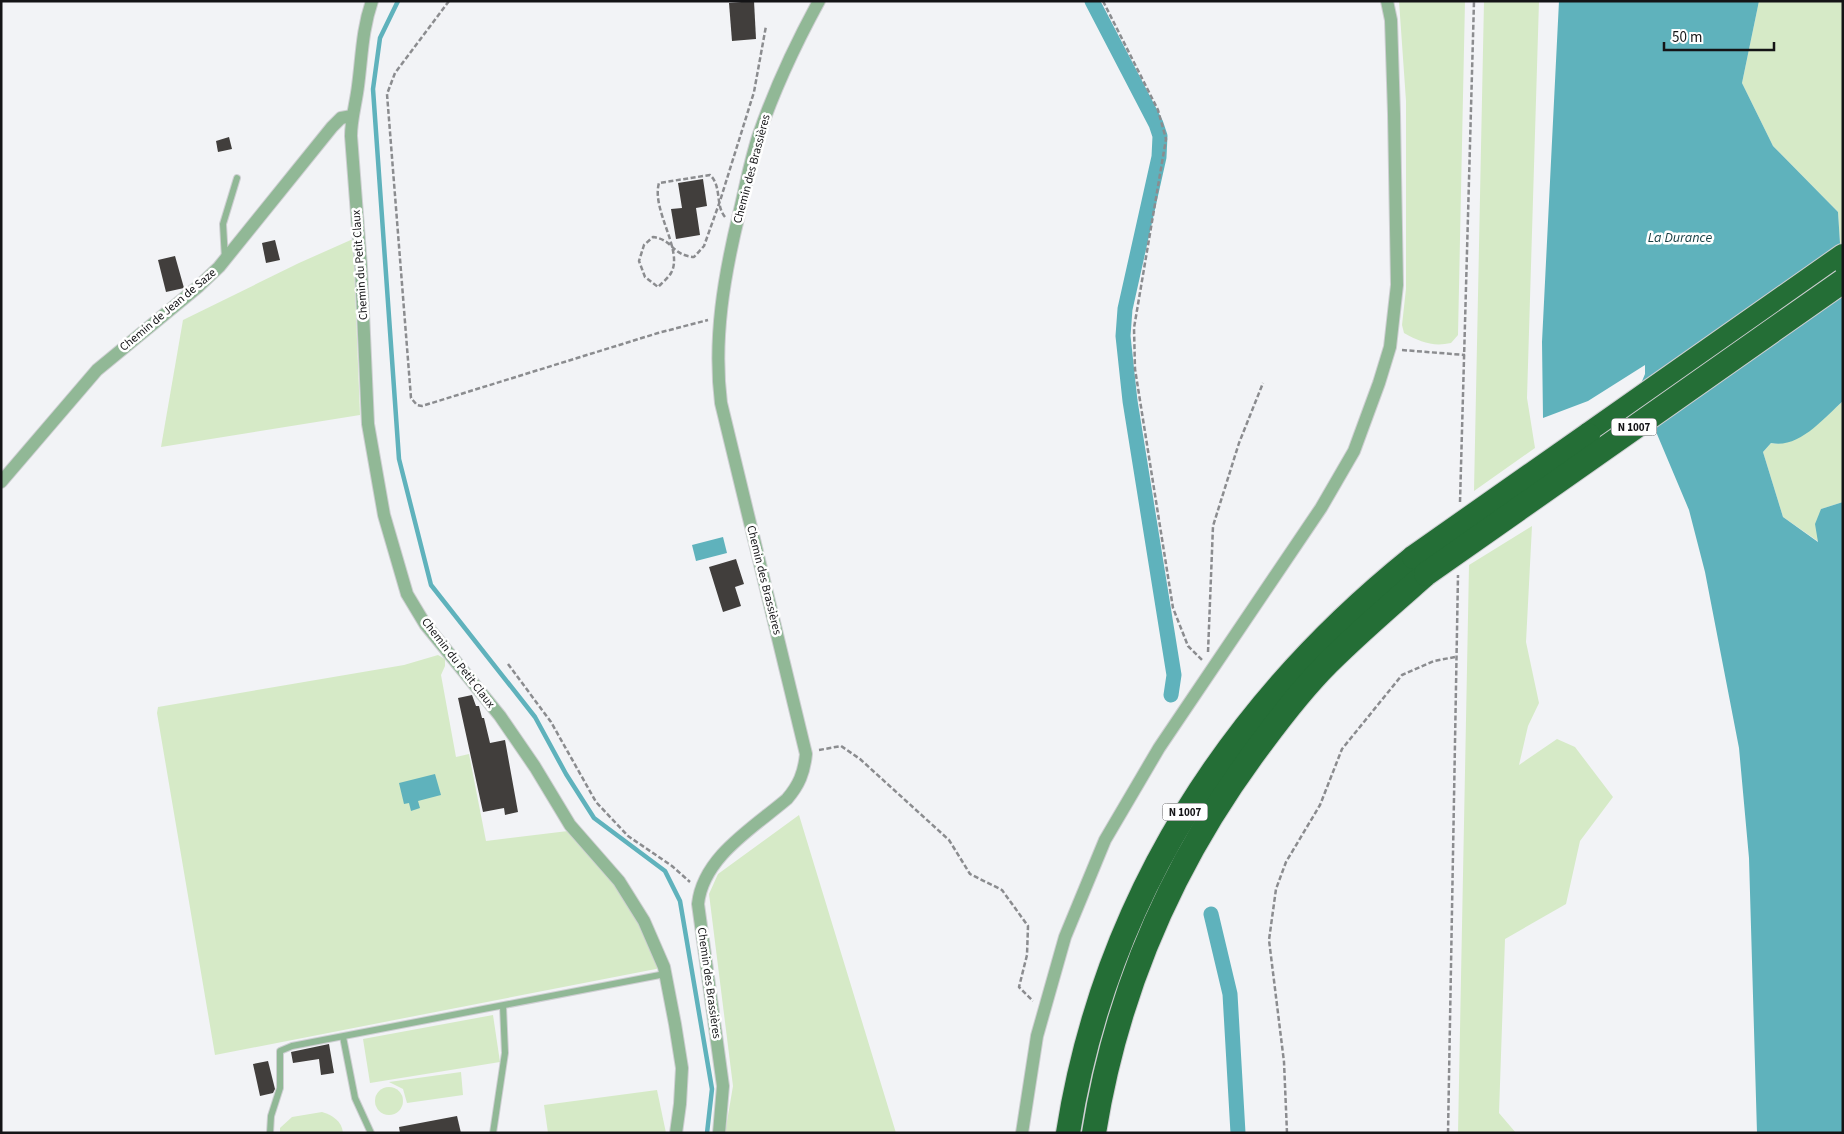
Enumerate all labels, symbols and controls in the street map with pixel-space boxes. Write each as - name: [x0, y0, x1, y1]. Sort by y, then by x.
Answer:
- scale bar: [1664, 20, 1774, 52]
- text: 50 m: [1672, 27, 1702, 48]
- street label: Chemin des Brassières: [729, 113, 775, 225]
- street label: Chemin du Petit Claux: [348, 209, 372, 321]
- water label: La Durance: [1648, 228, 1712, 248]
- street label: Chemin de Jean de Saze: [116, 265, 220, 355]
- road number: N 1007: [1612, 418, 1656, 436]
- street label: Chemin des Brassières: [742, 524, 786, 636]
- street label: Chemin du Petit Claux: [417, 614, 499, 712]
- road number: N 1007: [1162, 804, 1208, 820]
- street label: Chemin des Brassières: [693, 926, 725, 1040]

